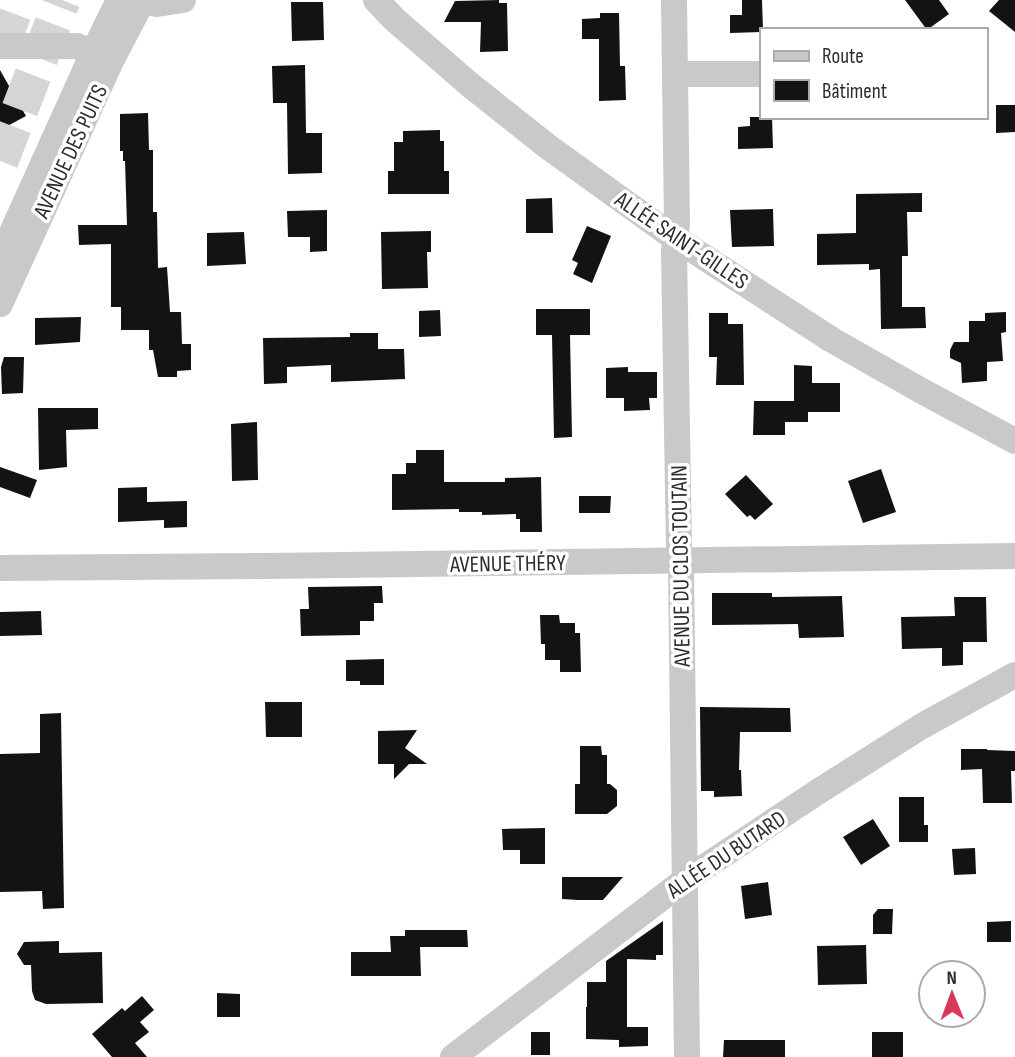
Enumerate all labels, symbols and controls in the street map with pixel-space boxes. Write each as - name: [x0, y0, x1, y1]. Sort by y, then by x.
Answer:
- legend: [760, 28, 987, 119]
- text: Route: [822, 44, 864, 69]
- text: Bâtiment: [822, 79, 887, 104]
- street label: AVENUE DES PUITS: [27, 80, 114, 224]
- street label: ALLÉE SAINT-GILLES: [609, 185, 753, 296]
- street label: AVENUE DU CLOS TOUTAIN: [665, 465, 697, 668]
- street label: AVENUE THÉRY: [449, 549, 566, 579]
- street label: ALLÉE DU BUTARD: [661, 805, 791, 905]
- north arrow: [917, 959, 987, 1029]
- text: N: [946, 967, 957, 990]

